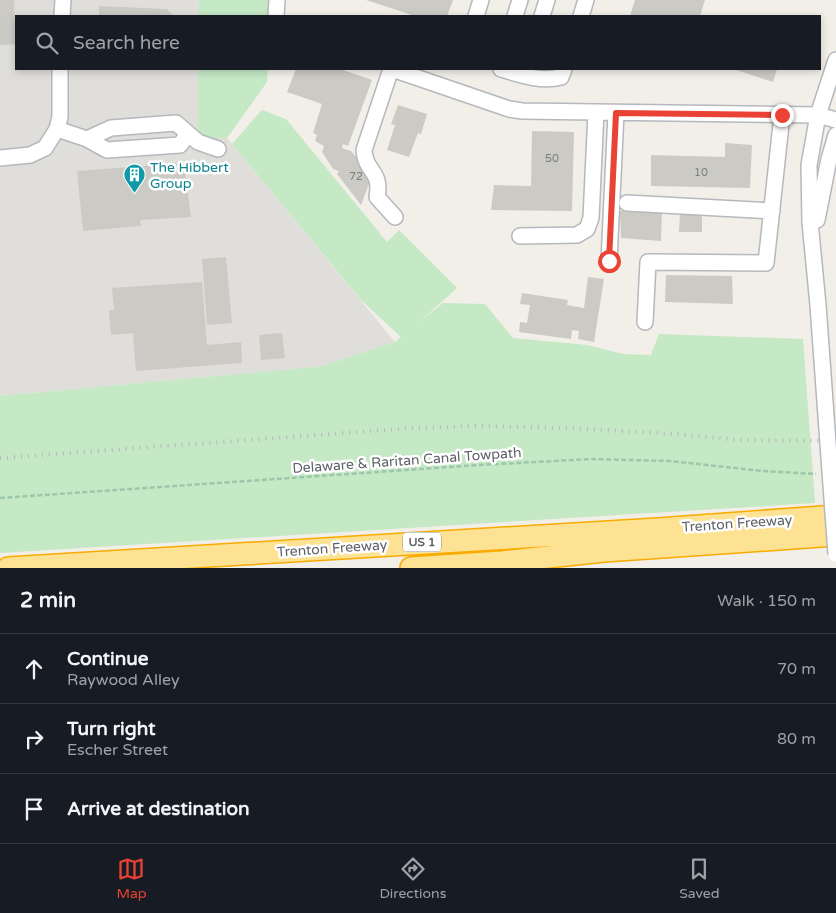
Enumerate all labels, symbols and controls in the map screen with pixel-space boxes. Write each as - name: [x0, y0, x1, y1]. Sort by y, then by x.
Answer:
- search box: [15, 15, 821, 70]
- icon: search: [33, 29, 61, 57]
- text: Search here: [73, 32, 180, 54]
- route end: [771, 104, 794, 127]
- house number: 50: [545, 152, 559, 165]
- place label: The Hibbert Group: [150, 159, 229, 192]
- building icon: The Hibbert Group: [122, 163, 146, 194]
- house number: 10: [694, 166, 708, 179]
- house number: 72: [349, 170, 363, 183]
- route start: [598, 250, 621, 273]
- street label: Delaware & Raritan Canal Towpath: [292, 444, 522, 477]
- street label: Trenton Freeway: [681, 511, 793, 536]
- road number: US 1: [403, 532, 441, 552]
- street label: Trenton Freeway: [276, 536, 388, 561]
- text: 2 min: [20, 588, 76, 613]
- text: Walk · 150 m: [717, 591, 816, 611]
- text: Continue: [67, 648, 149, 670]
- icon: ahead: [20, 655, 48, 683]
- text: 70 m: [777, 659, 816, 679]
- text: Raywood Alley: [67, 670, 179, 690]
- text: Turn right: [67, 718, 155, 740]
- icon: right: [20, 725, 48, 753]
- text: 80 m: [777, 729, 816, 749]
- text: Escher Street: [67, 740, 168, 760]
- icon: arrive: [20, 795, 48, 823]
- text: Arrive at destination: [67, 798, 250, 820]
- tab: Map: [116, 855, 147, 902]
- tab: Directions: [379, 855, 446, 902]
- tab: Saved: [679, 855, 720, 902]

